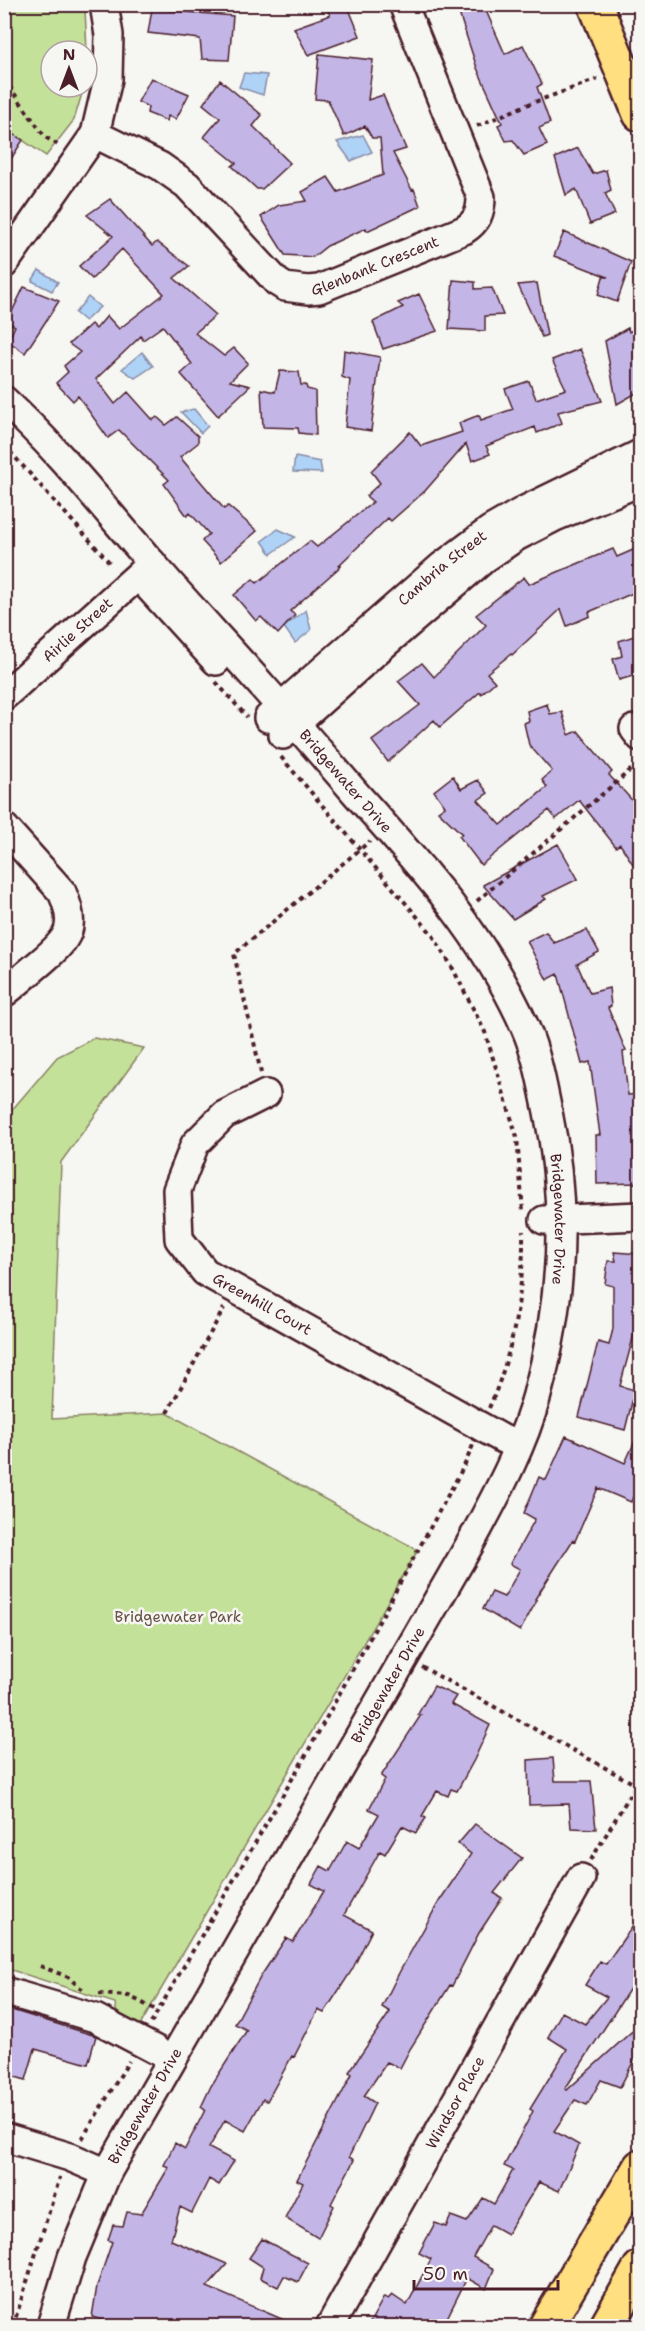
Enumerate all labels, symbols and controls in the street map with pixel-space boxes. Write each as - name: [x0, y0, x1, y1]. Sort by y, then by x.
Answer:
- north arrow: [39, 39, 99, 99]
- text: N: [63, 44, 75, 65]
- street label: Glenbank Crescent: [311, 231, 442, 300]
- street label: Cambria Street: [394, 526, 491, 610]
- street label: Airlie Street: [38, 593, 117, 667]
- street label: Bridgewater Drive: [295, 725, 396, 837]
- street label: Bridgewater Drive: [545, 1153, 570, 1286]
- street label: Greenhill Court: [209, 1268, 315, 1340]
- park label: Bridgewater Park: [115, 1607, 241, 1627]
- street label: Bridgewater Drive: [346, 1623, 430, 1747]
- street label: Bridgewater Drive: [103, 2044, 187, 2168]
- street label: Windsor Place: [421, 2053, 489, 2153]
- scale bar: [414, 2253, 558, 2291]
- text: 50 m: [423, 2262, 468, 2286]

